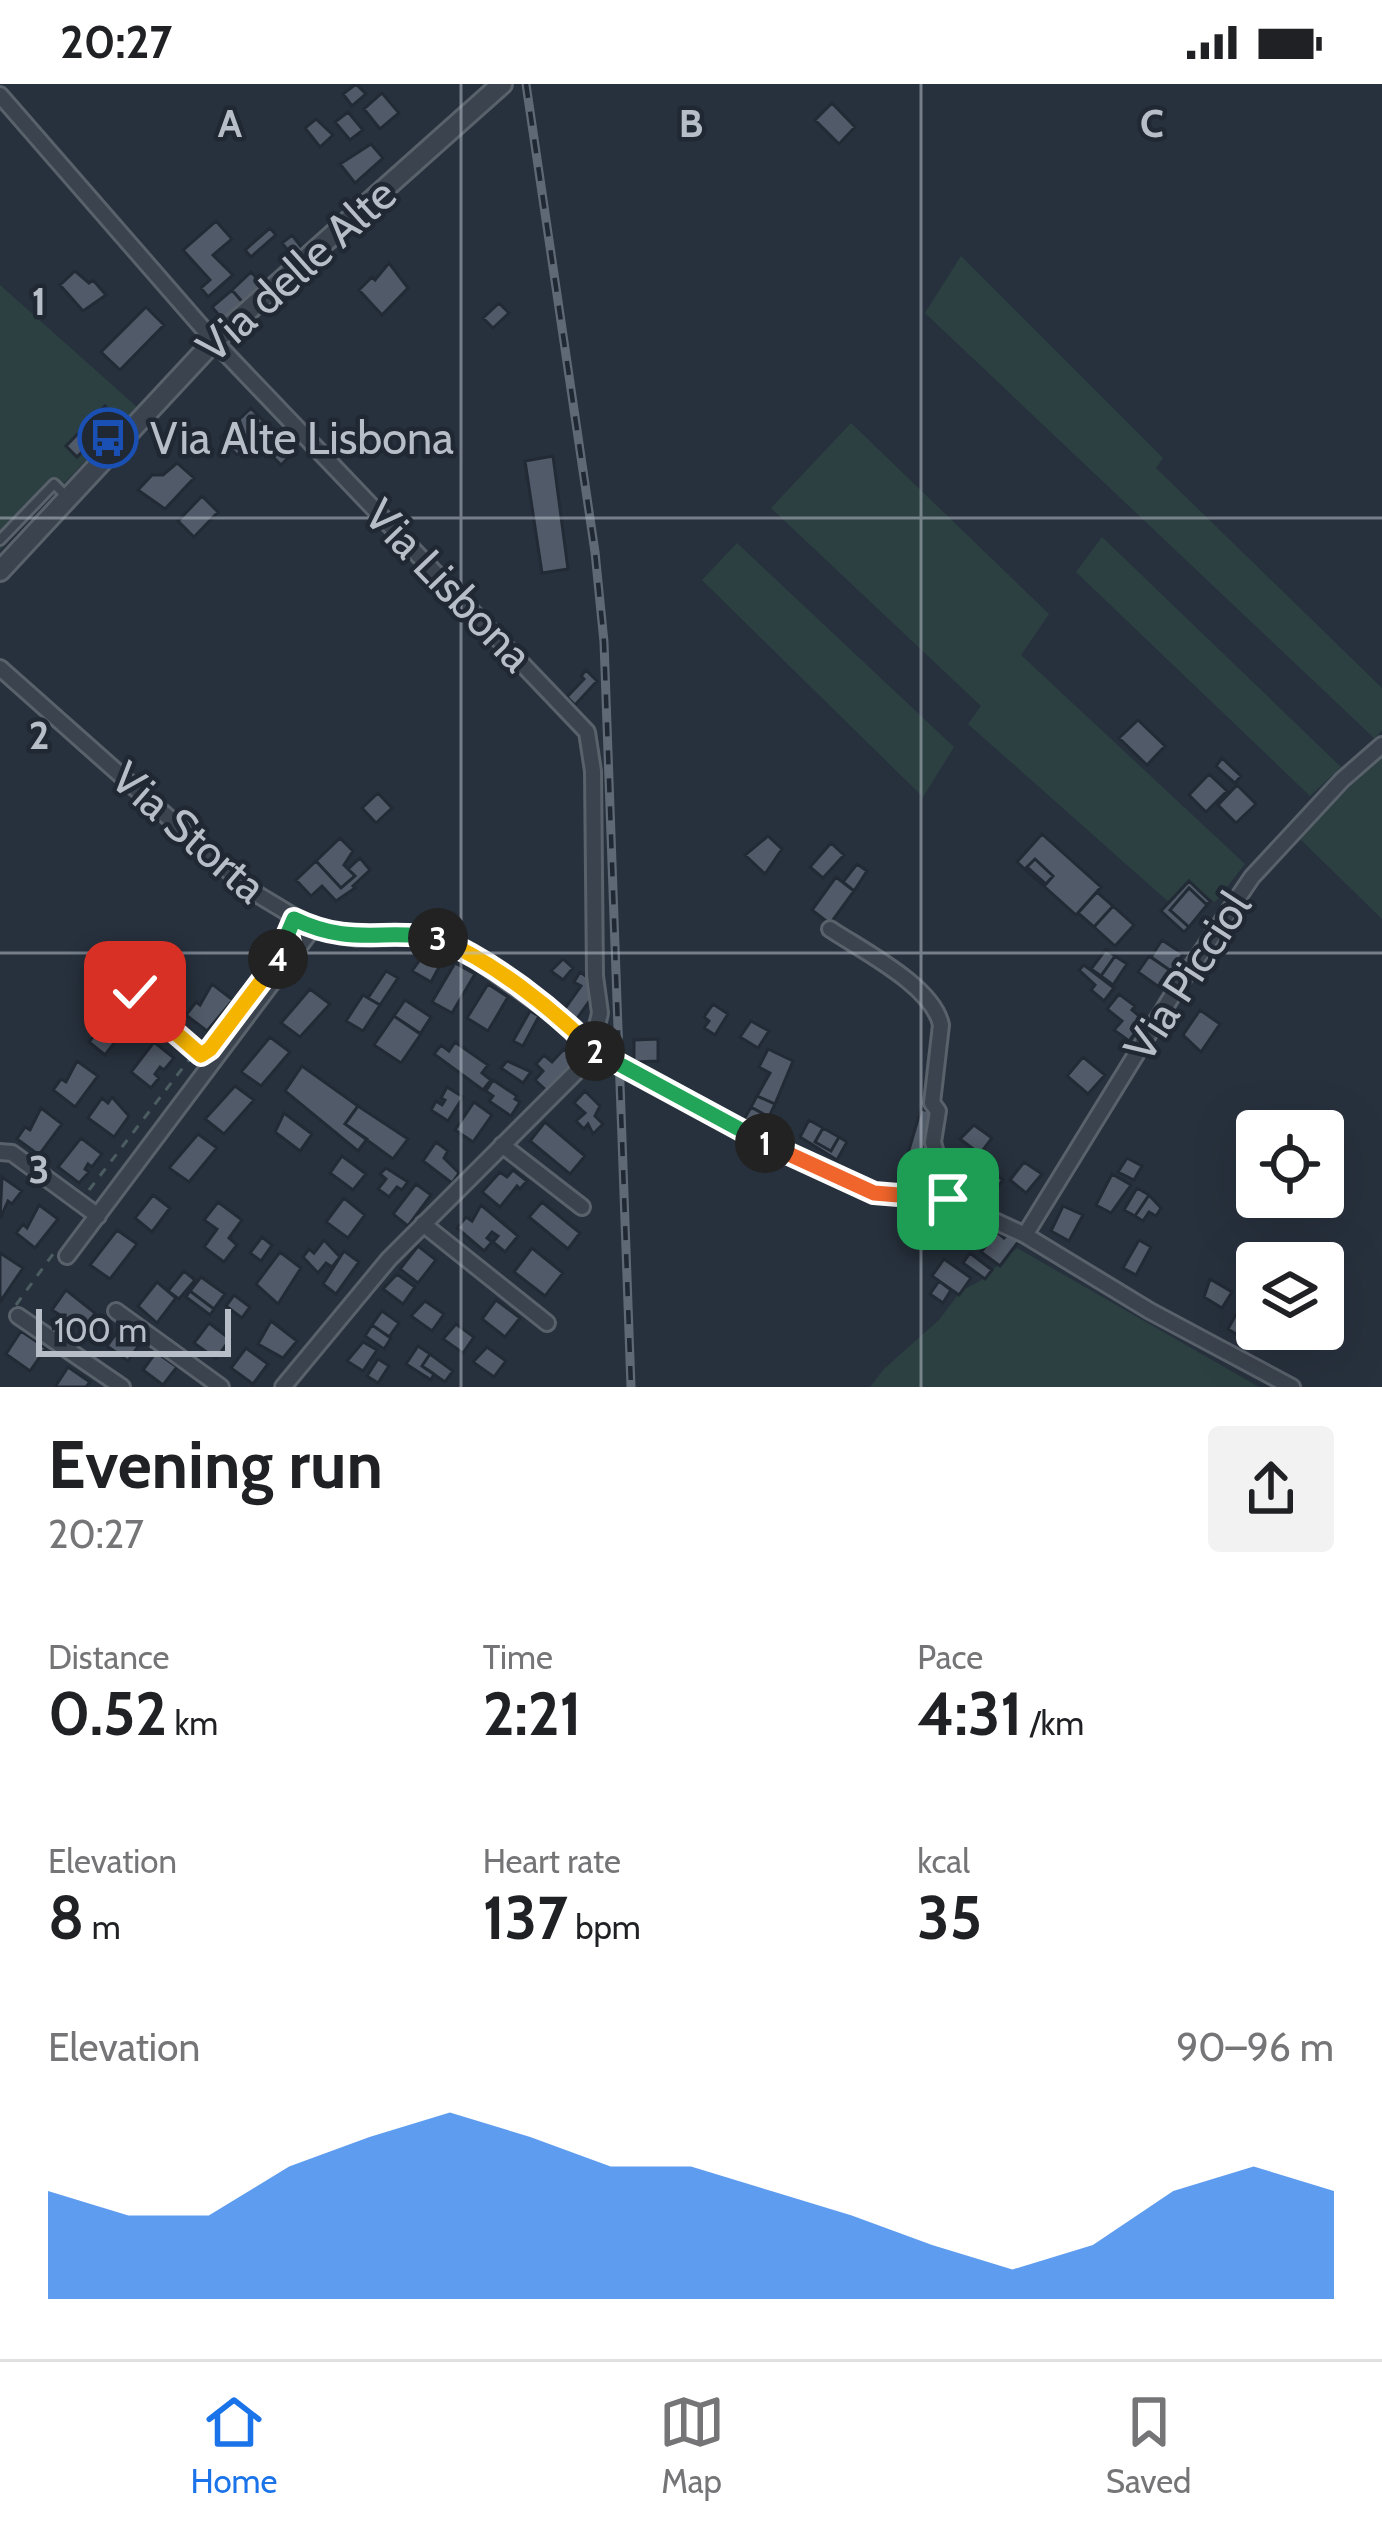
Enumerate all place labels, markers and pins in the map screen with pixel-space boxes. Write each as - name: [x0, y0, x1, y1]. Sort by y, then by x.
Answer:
- bus stop icon: Via Alte Lisbona: [77, 407, 139, 469]
- place label: Via Alte Lisbona: [150, 411, 454, 465]
- pin: 3: [408, 908, 468, 968]
- pin: 4: [248, 929, 308, 989]
- pin: [84, 941, 186, 1043]
- pin: 2: [565, 1021, 625, 1081]
- pin: 1: [735, 1113, 795, 1173]
- pin: [897, 1148, 999, 1250]

